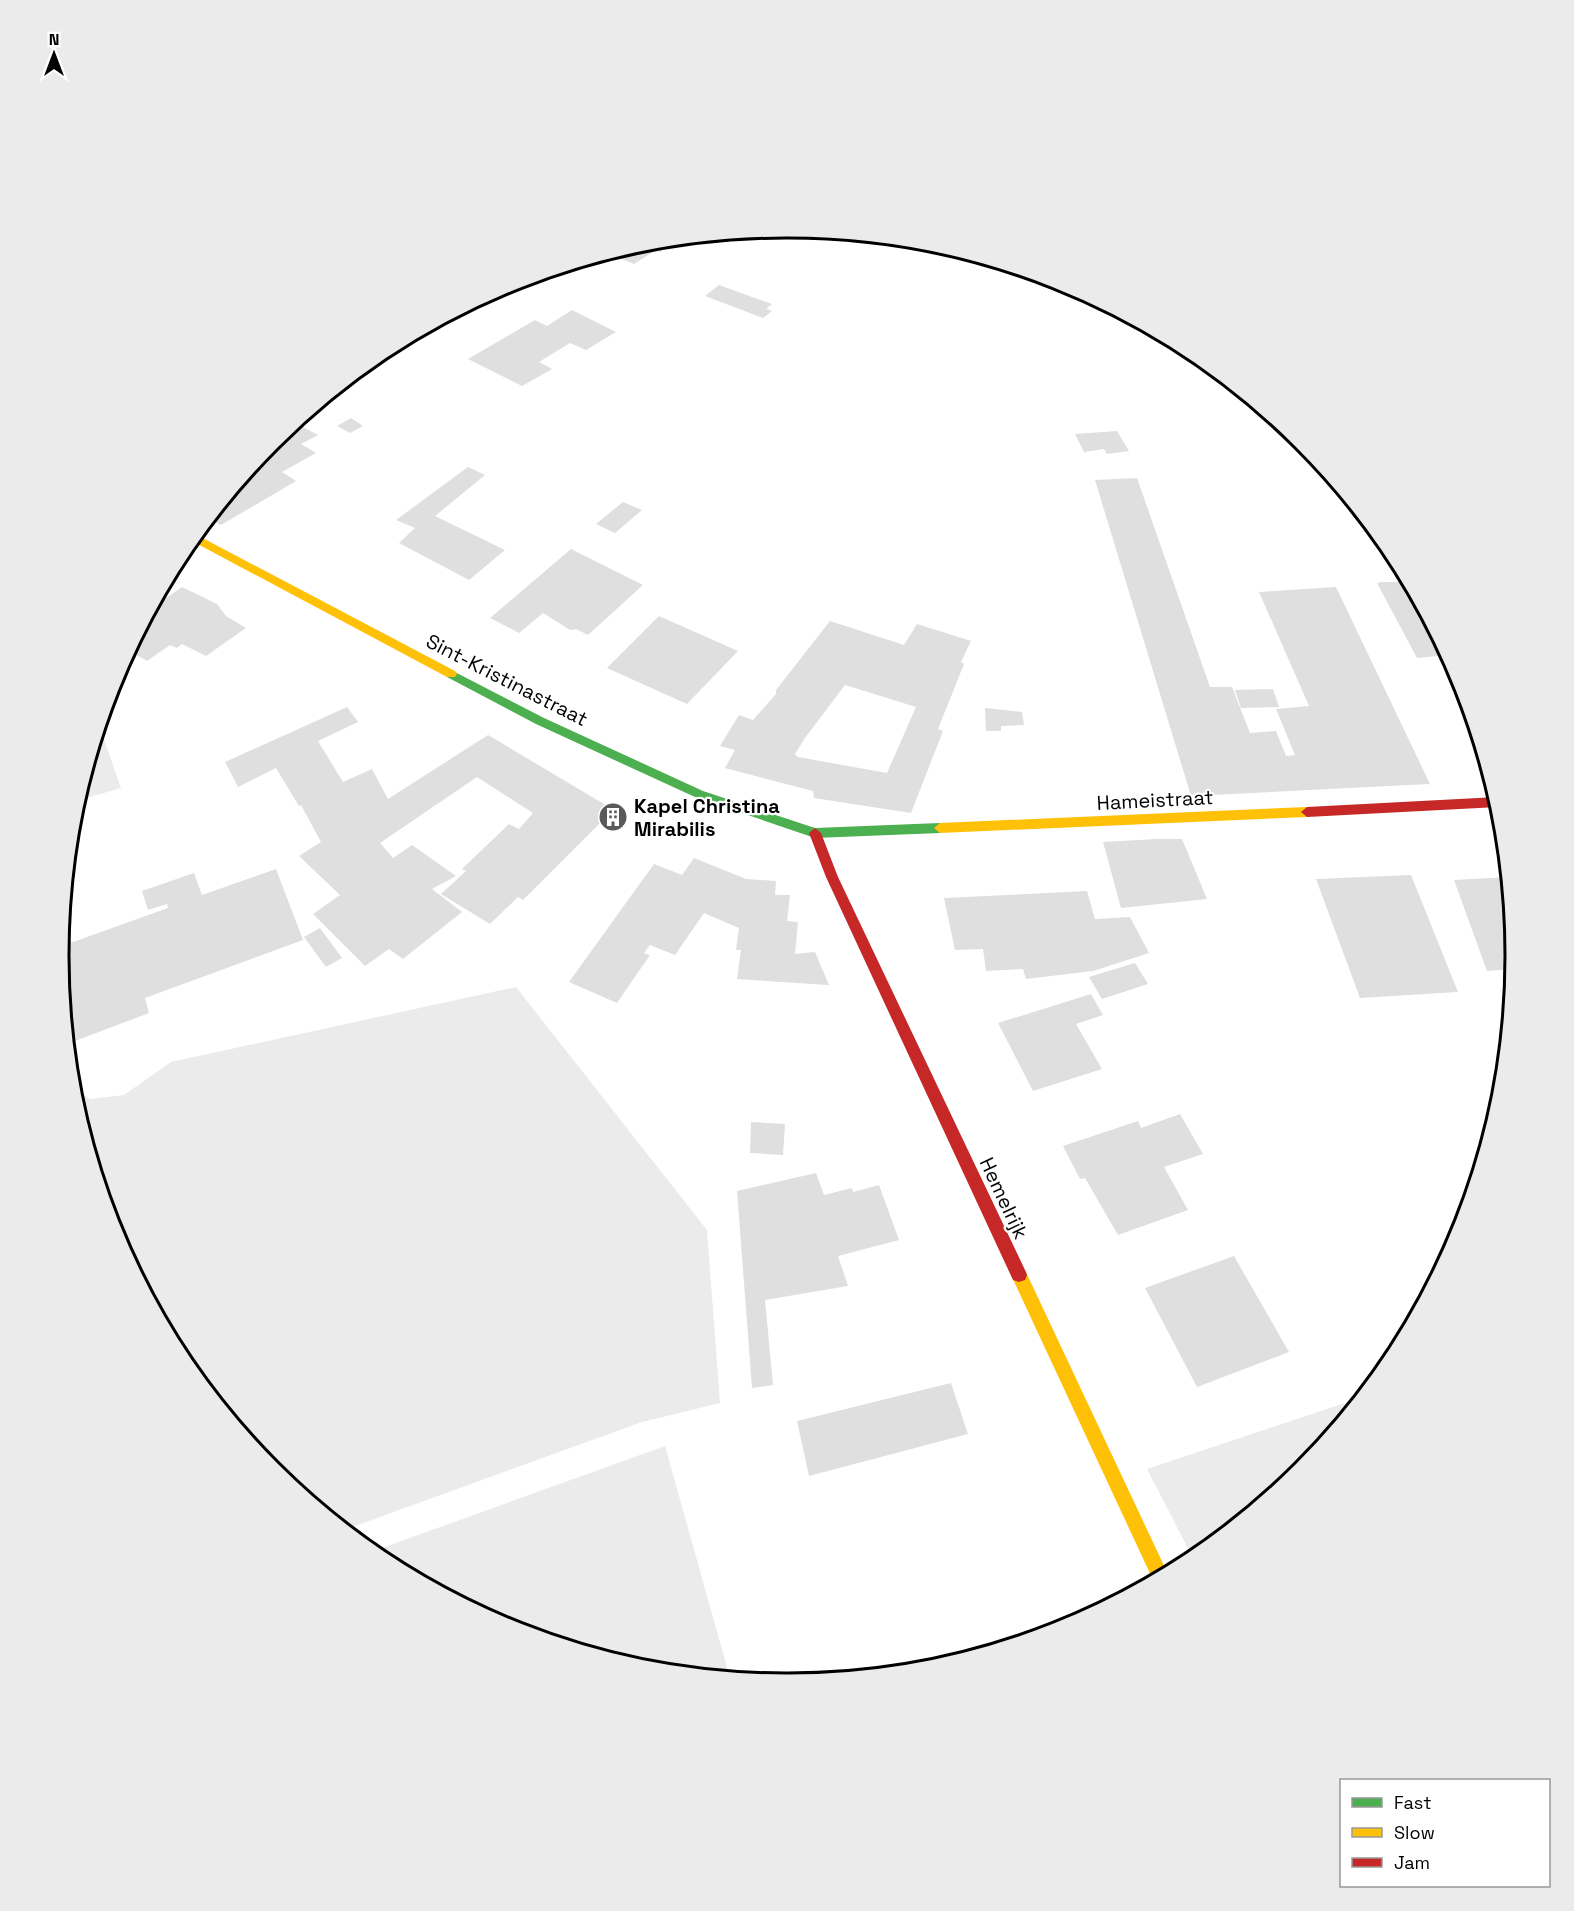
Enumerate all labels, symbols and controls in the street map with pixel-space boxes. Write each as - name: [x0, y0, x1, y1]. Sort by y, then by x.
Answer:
- north arrow: [24, 24, 84, 84]
- text: N: [49, 29, 59, 50]
- street label: Sint-Kristinastraat: [422, 628, 592, 732]
- street label: Hameistraat: [1096, 784, 1214, 816]
- place label: Kapel Christina Mirabilis: [634, 793, 780, 842]
- building icon: Kapel Christina Mirabilis: [597, 801, 629, 833]
- street label: Hemelrijk: [974, 1153, 1034, 1243]
- legend: [1340, 1779, 1550, 1887]
- text: Fast: [1394, 1791, 1431, 1814]
- text: Slow: [1394, 1821, 1435, 1844]
- text: Jam: [1394, 1851, 1430, 1874]

